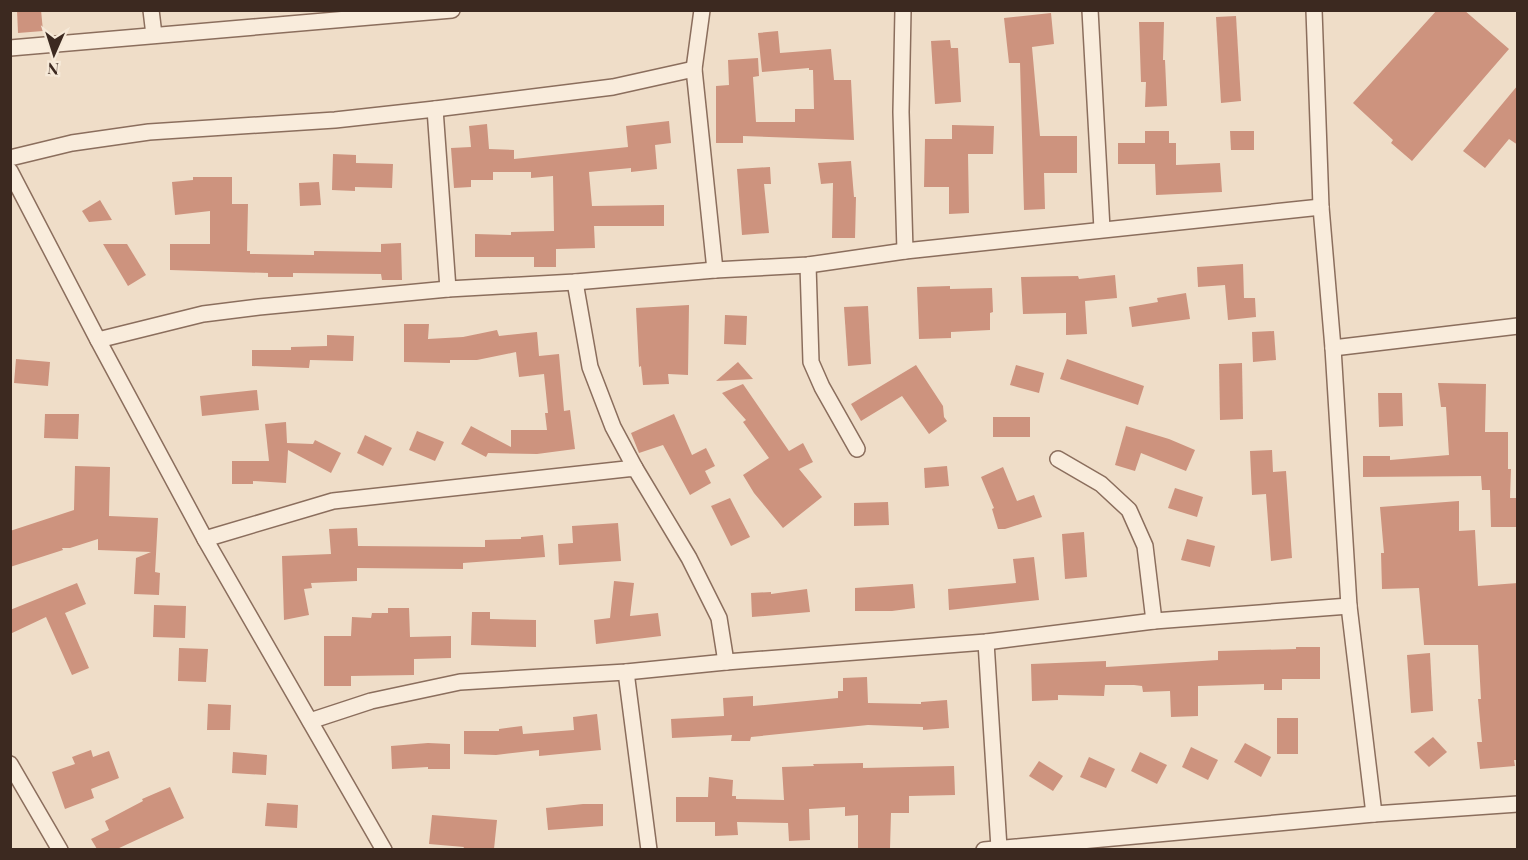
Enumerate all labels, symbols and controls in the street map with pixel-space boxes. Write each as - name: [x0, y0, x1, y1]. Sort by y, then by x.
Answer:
- north arrow: [24, 24, 84, 84]
- text: N: [46, 59, 60, 80]

